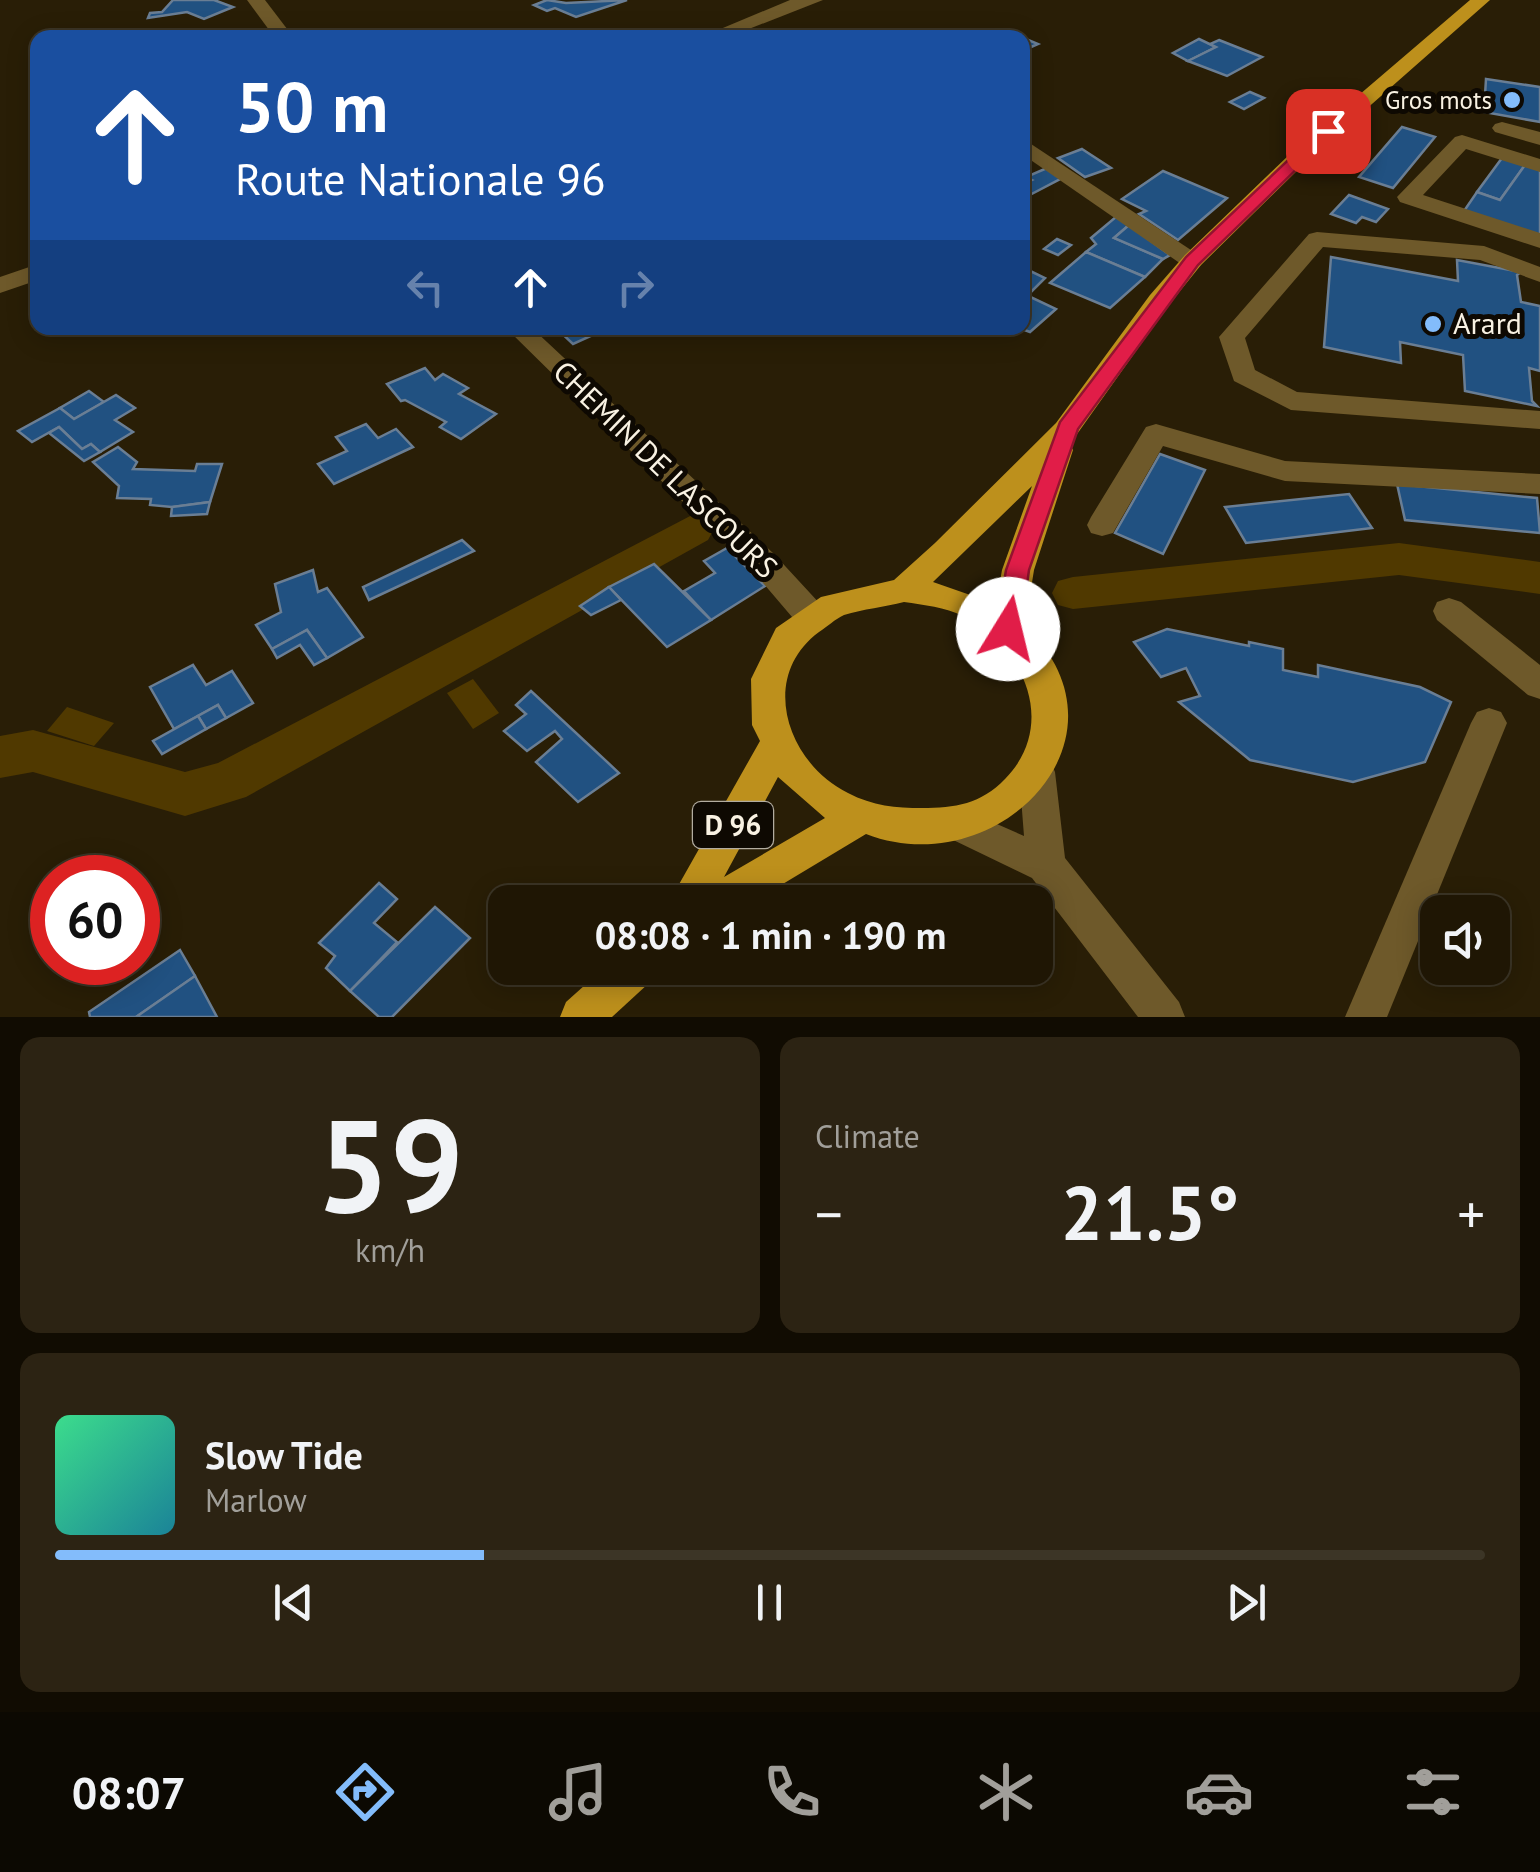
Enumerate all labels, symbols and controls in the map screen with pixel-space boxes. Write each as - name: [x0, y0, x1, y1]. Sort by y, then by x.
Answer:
- text: 50 m: [235, 61, 388, 151]
- icon: ahead: [70, 70, 200, 200]
- place label: Gros mots: [1385, 84, 1492, 116]
- pin: [1286, 89, 1371, 174]
- marker: Gros mots: [1501, 89, 1523, 111]
- icon: arrive: [1301, 104, 1356, 159]
- text: Route Nationale 96: [235, 149, 606, 207]
- icon: left: [398, 260, 453, 315]
- icon: ahead: [503, 260, 558, 315]
- icon: right: [608, 260, 663, 315]
- place label: Arard: [1453, 303, 1522, 342]
- marker: Arard: [1422, 313, 1444, 335]
- street label: CHEMIN DE LASCOURS: [546, 352, 786, 586]
- position arrow: [956, 577, 1060, 681]
- road number: D 96: [693, 802, 773, 848]
- speed limit sign: 60: [30, 855, 160, 985]
- map controls: [1420, 895, 1510, 985]
- button: sound: [1420, 895, 1510, 985]
- text: 08:08 · 1 min · 190 m: [595, 910, 946, 959]
- text: 59: [316, 1080, 464, 1248]
- text: Climate: [815, 1115, 920, 1157]
- text: 21.5°: [1061, 1164, 1239, 1261]
- text: −: [815, 1178, 843, 1249]
- text: +: [1457, 1178, 1485, 1249]
- text: km/h: [355, 1229, 425, 1271]
- text: Slow Tide: [205, 1430, 363, 1479]
- text: Marlow: [205, 1479, 307, 1521]
- icon: previous: [266, 1575, 321, 1630]
- icon: pause: [742, 1575, 797, 1630]
- icon: next: [1219, 1575, 1274, 1630]
- icon: directions: [330, 1757, 400, 1827]
- icon: music: [543, 1757, 613, 1827]
- icon: phone: [757, 1757, 827, 1827]
- icon: climate: [971, 1757, 1041, 1827]
- icon: car: [1184, 1757, 1254, 1827]
- icon: filters: [1398, 1757, 1468, 1827]
- text: 08:07: [72, 1763, 186, 1821]

